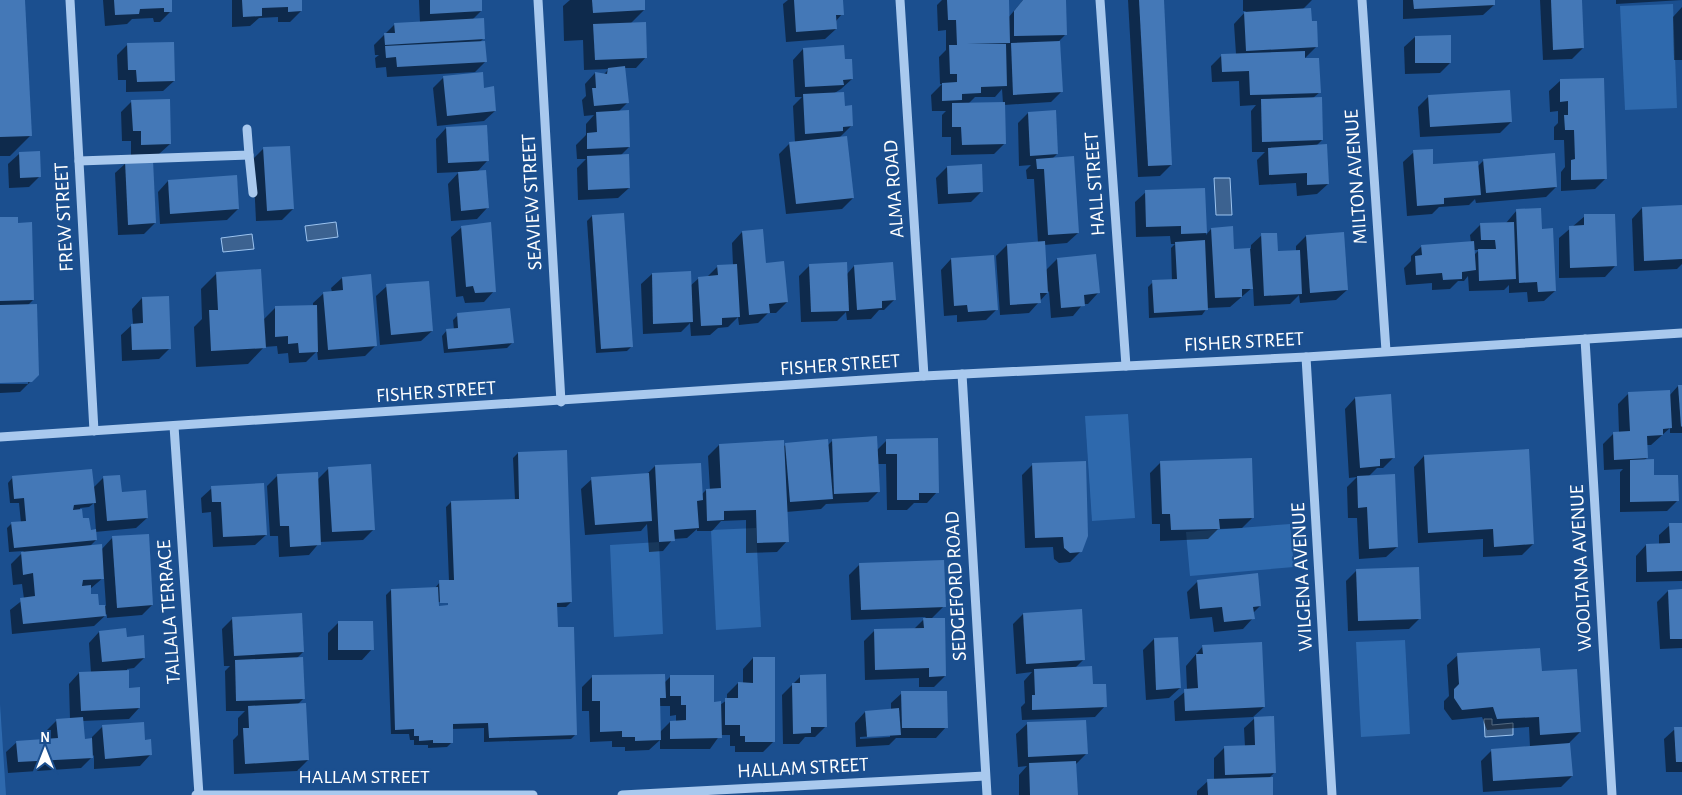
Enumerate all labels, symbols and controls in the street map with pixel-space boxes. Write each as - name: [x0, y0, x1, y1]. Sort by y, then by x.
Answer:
- street label: MILTON AVENUE: [1341, 109, 1371, 245]
- street label: HALL STREET: [1081, 131, 1109, 237]
- street label: SEAVIEW STREET: [518, 133, 546, 271]
- street label: ALMA ROAD: [881, 139, 907, 239]
- street label: FREW STREET: [51, 162, 77, 272]
- street label: FISHER STREET: [1183, 329, 1305, 355]
- street label: FISHER STREET: [779, 351, 901, 379]
- street label: FISHER STREET: [375, 378, 497, 406]
- street label: WOOLTANA AVENUE: [1567, 484, 1595, 652]
- street label: WILGENA AVENUE: [1288, 502, 1316, 652]
- street label: SEDGEFORD ROAD: [942, 510, 970, 661]
- street label: TALLALA TERRACE: [154, 539, 184, 685]
- north arrow: [20, 725, 70, 775]
- text: N: [40, 731, 50, 745]
- street label: HALLAM STREET: [737, 755, 869, 781]
- street label: HALLAM STREET: [298, 767, 430, 787]

